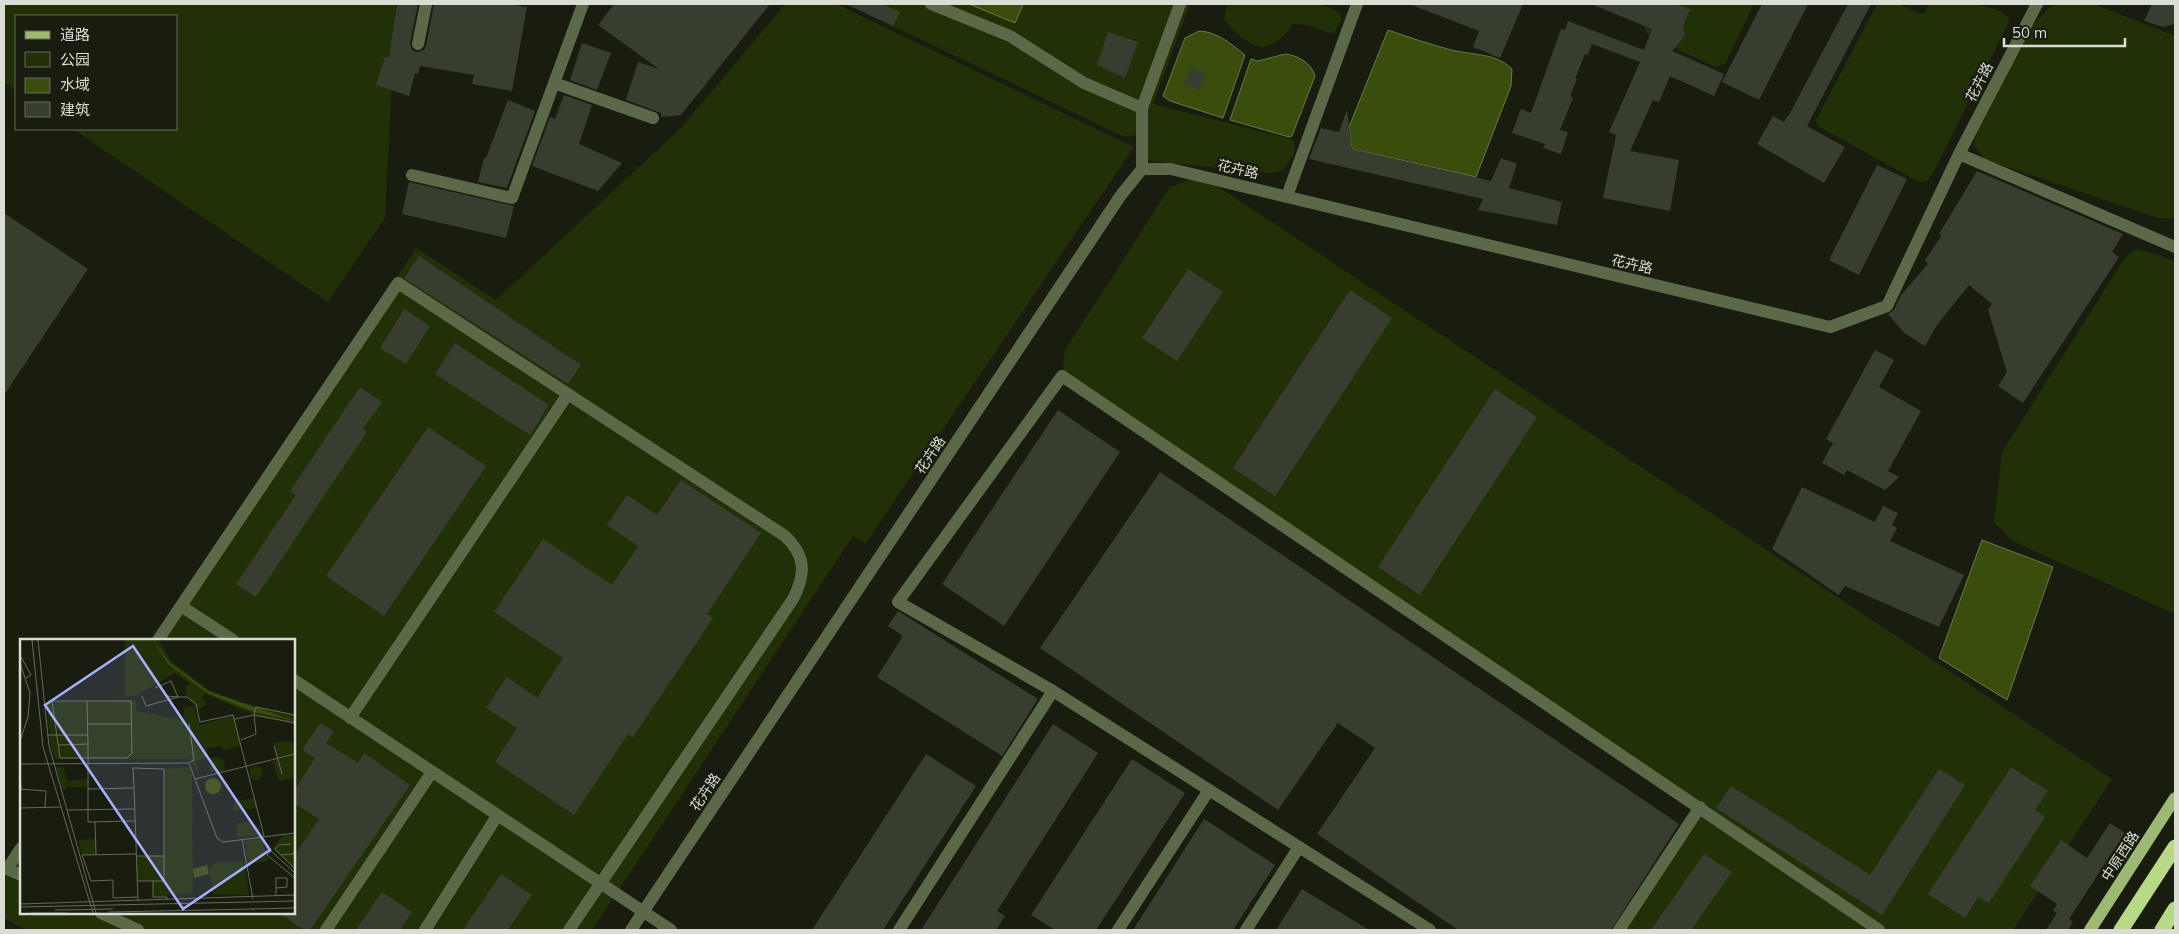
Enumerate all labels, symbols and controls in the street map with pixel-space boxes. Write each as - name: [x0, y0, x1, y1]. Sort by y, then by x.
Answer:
- legend: [15, 15, 178, 130]
- scale bar: [2004, 15, 2125, 47]
- text: 50 m: [2012, 23, 2047, 42]
- text: 道路: [60, 25, 90, 44]
- text: 公园: [60, 50, 90, 69]
- street label: 花卉路: [1961, 59, 1997, 105]
- text: 水域: [60, 75, 90, 94]
- text: 建筑: [60, 100, 90, 119]
- street label: 花卉路: [1216, 156, 1260, 182]
- street label: 花卉路: [1610, 251, 1654, 277]
- street label: 花卉路: [911, 433, 949, 477]
- inset map: [20, 639, 295, 914]
- street label: 花卉路: [686, 770, 724, 814]
- street label: 中原西路: [2097, 828, 2143, 884]

